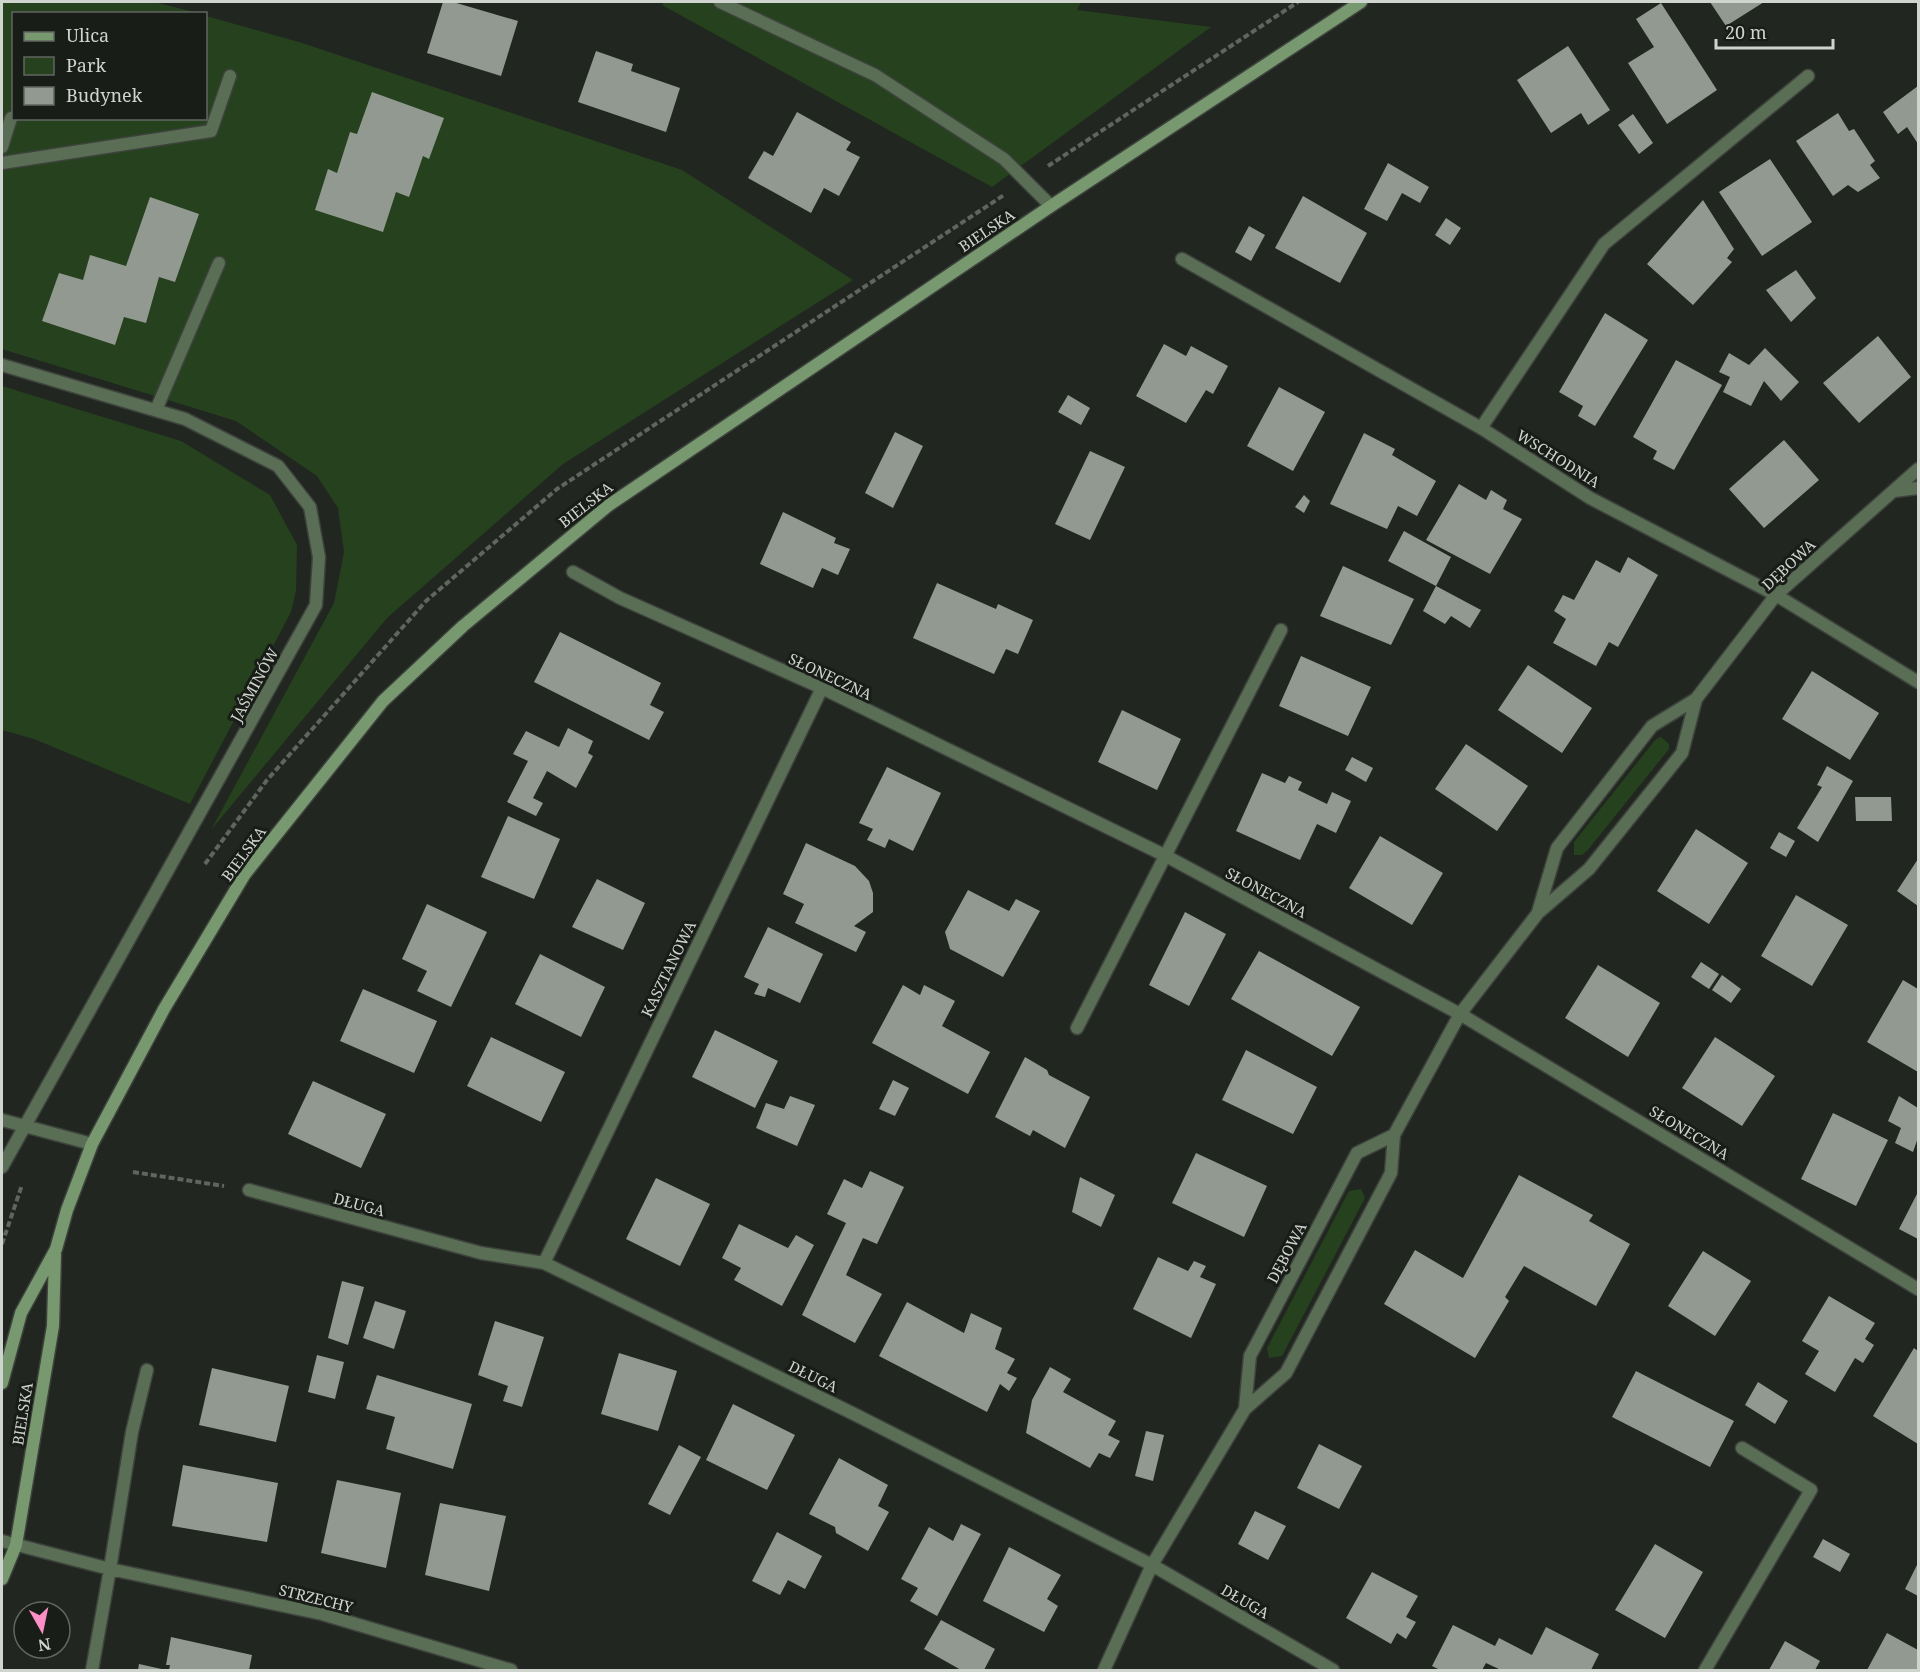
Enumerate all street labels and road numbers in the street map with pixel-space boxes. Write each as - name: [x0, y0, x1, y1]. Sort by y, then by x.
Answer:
- street label: BIELSKA: [955, 204, 1019, 256]
- street label: WSCHODNIA: [1513, 425, 1604, 492]
- street label: BIELSKA: [554, 477, 617, 532]
- street label: DĘBOWA: [1757, 534, 1820, 594]
- street label: JAŚMINÓW: [225, 644, 283, 726]
- street label: SŁONECZNA: [786, 648, 876, 704]
- street label: BIELSKA: [217, 822, 270, 885]
- street label: SŁONECZNA: [1222, 862, 1311, 922]
- street label: KASZTANOWA: [636, 917, 700, 1020]
- street label: SŁONECZNA: [1646, 1101, 1733, 1164]
- street label: DŁUGA: [331, 1188, 388, 1221]
- street label: DĘBOWA: [1262, 1218, 1311, 1286]
- street label: DŁUGA: [786, 1356, 842, 1397]
- street label: BIELSKA: [7, 1381, 37, 1447]
- street label: STRZECHY: [277, 1579, 356, 1617]
- street label: DŁUGA: [1218, 1579, 1274, 1623]

